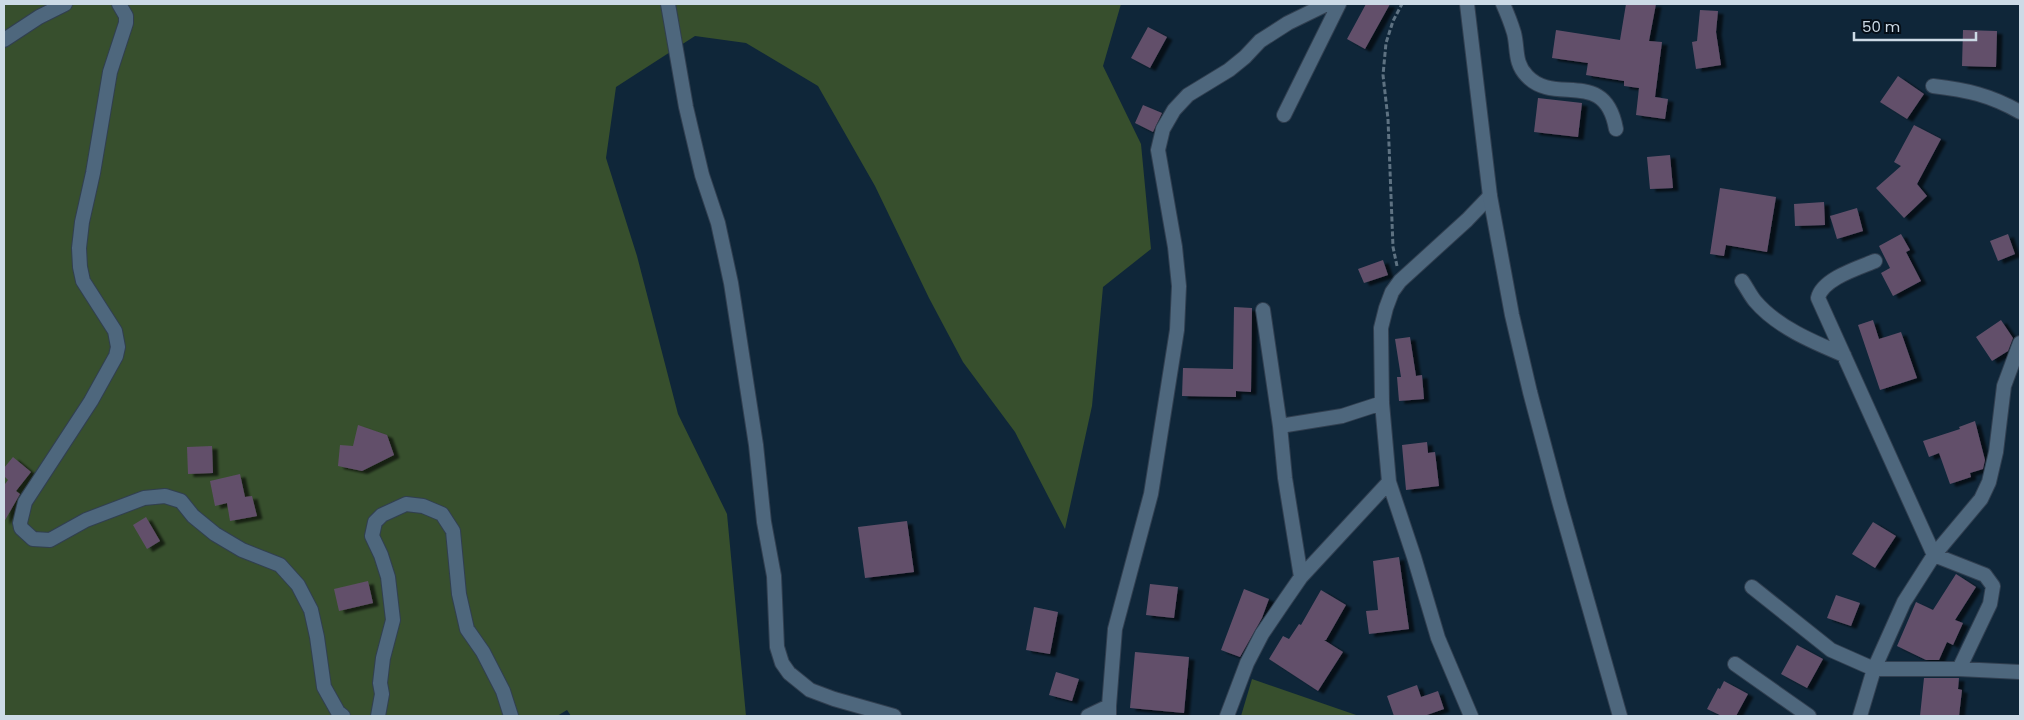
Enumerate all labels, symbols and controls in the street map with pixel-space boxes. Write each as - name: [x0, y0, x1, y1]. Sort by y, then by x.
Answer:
- scale bar: [1854, 10, 1976, 42]
- text: 50 m: [1862, 16, 1900, 37]

